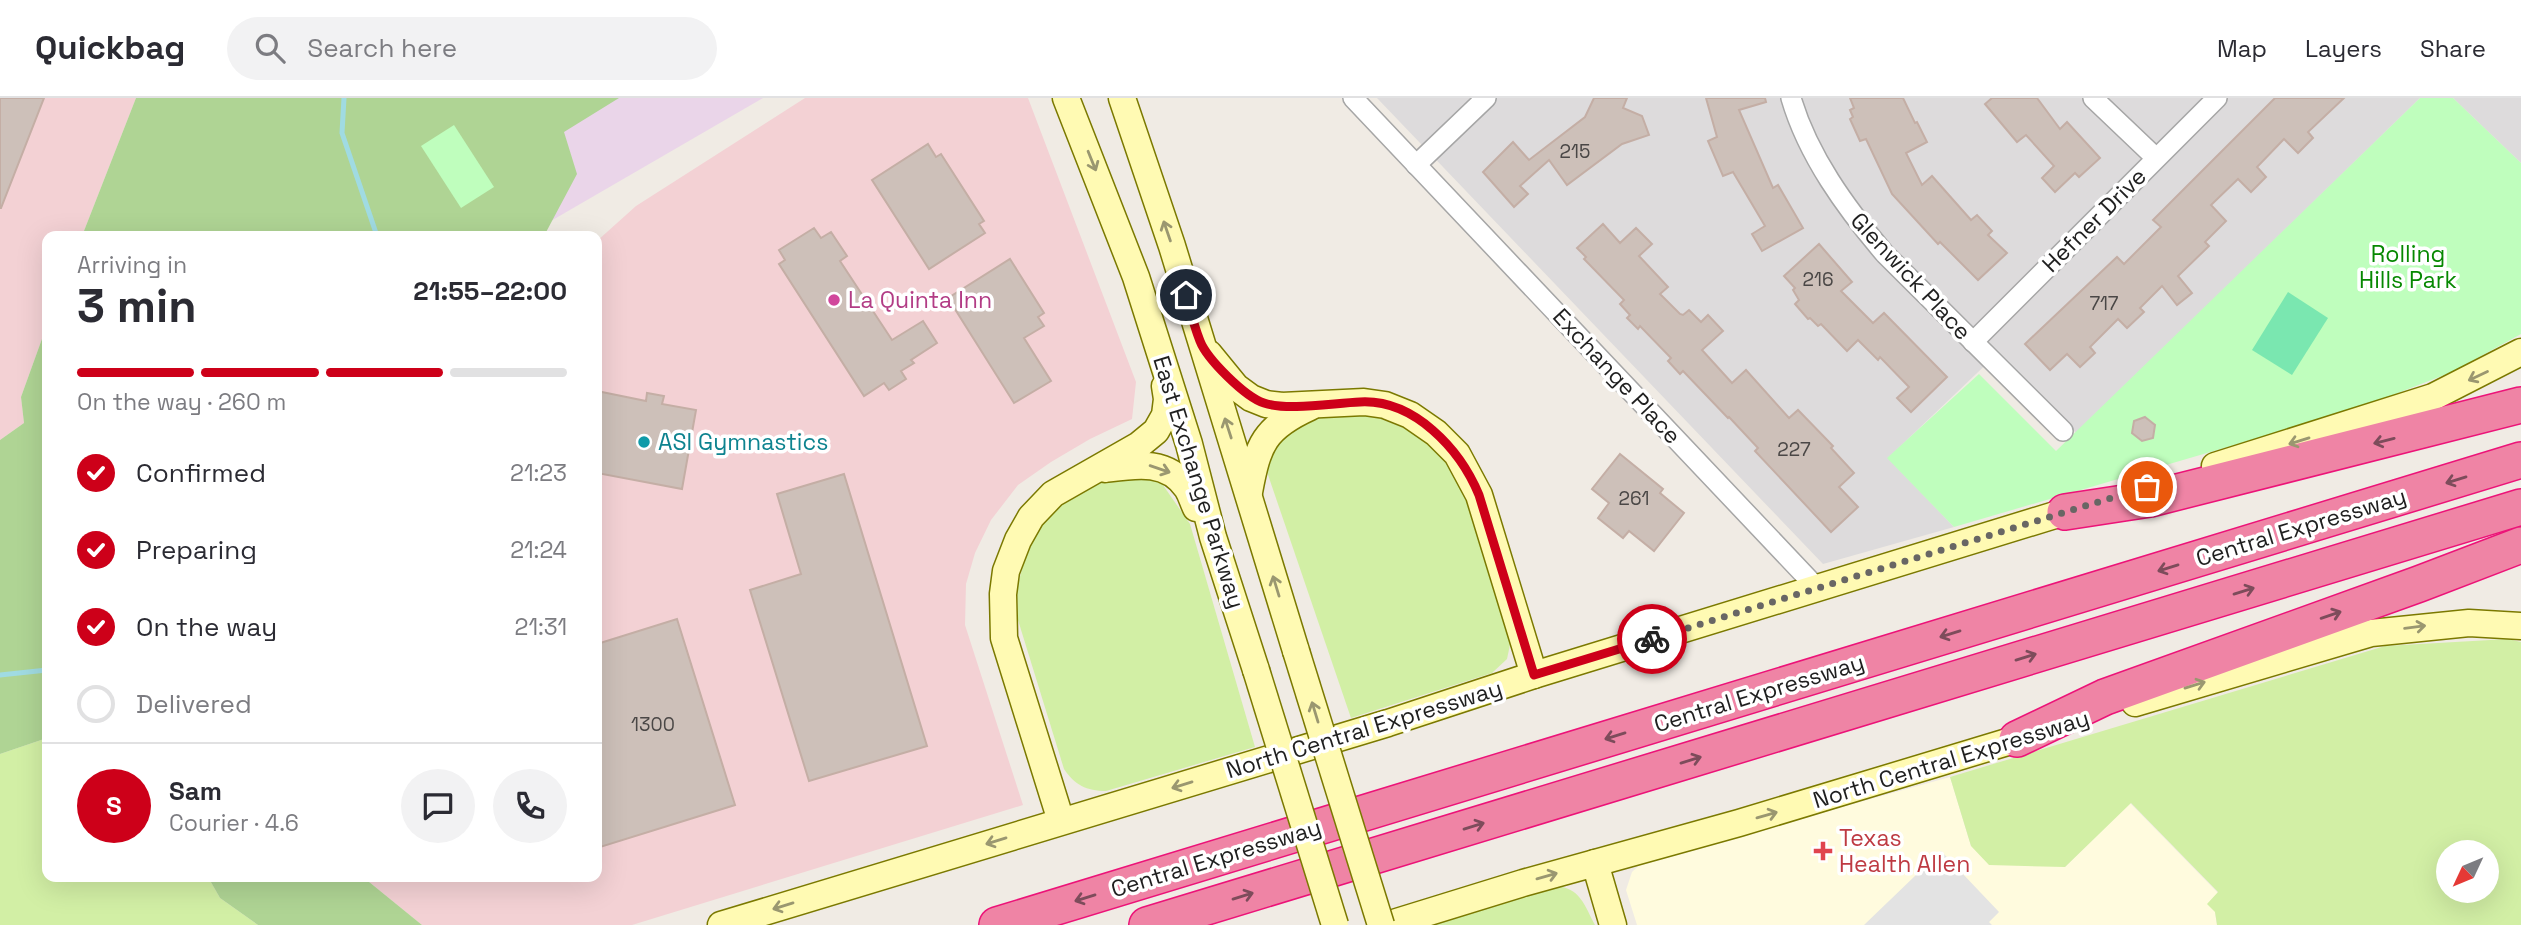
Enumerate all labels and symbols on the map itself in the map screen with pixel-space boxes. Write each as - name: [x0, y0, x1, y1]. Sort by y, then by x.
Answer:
- house number: 215: [1560, 139, 1590, 164]
- one-way arrow: [1087, 150, 1100, 171]
- street label: Hefner Drive: [2035, 161, 2153, 279]
- street label: Glenwick Place: [1844, 206, 1978, 346]
- one-way arrow: [1160, 221, 1172, 243]
- park label: Rolling Hills Park: [2359, 239, 2457, 295]
- pin: [1156, 265, 1216, 325]
- house number: 216: [1802, 267, 1834, 292]
- place label: La Quinta Inn: [848, 285, 992, 315]
- house number: 717: [2089, 291, 2119, 316]
- marker: La Quinta Inn: [826, 292, 842, 308]
- street label: Exchange Place: [1546, 302, 1688, 450]
- street label: East Exchange Parkway: [1146, 352, 1252, 612]
- one-way arrow: [2468, 370, 2489, 383]
- one-way arrow: [1220, 417, 1233, 439]
- place label: ASI Gymnastics: [658, 427, 828, 457]
- marker: ASI Gymnastics: [636, 434, 652, 450]
- one-way arrow: [2288, 435, 2310, 448]
- one-way arrow: [2373, 435, 2396, 448]
- house number: 227: [1777, 437, 1811, 462]
- pin: [2117, 457, 2177, 517]
- one-way arrow: [1149, 464, 1171, 476]
- one-way arrow: [2445, 475, 2467, 488]
- street label: Central Expressway: [2192, 481, 2410, 573]
- house number: 261: [1619, 486, 1650, 511]
- one-way arrow: [2157, 562, 2179, 575]
- one-way arrow: [1268, 575, 1281, 597]
- one-way arrow: [2232, 584, 2254, 596]
- courier: [1617, 604, 1687, 674]
- one-way arrow: [2319, 607, 2341, 620]
- one-way arrow: [2403, 621, 2426, 634]
- one-way arrow: [1939, 629, 1961, 642]
- street label: Central Expressway: [1650, 647, 1868, 739]
- one-way arrow: [2015, 650, 2037, 663]
- street label: North Central Expressway: [1222, 673, 1506, 785]
- one-way arrow: [2184, 677, 2206, 690]
- one-way arrow: [1307, 702, 1320, 724]
- street label: North Central Expressway: [1809, 703, 2093, 815]
- house number: 1300: [631, 712, 675, 737]
- one-way arrow: [1605, 731, 1627, 744]
- one-way arrow: [1680, 752, 1702, 765]
- one-way arrow: [1171, 779, 1193, 792]
- one-way arrow: [1755, 808, 1777, 821]
- street label: Central Expressway: [1107, 812, 1325, 904]
- one-way arrow: [1463, 819, 1485, 832]
- place label: Texas Health Allen: [1839, 823, 1970, 879]
- one-way arrow: [985, 835, 1007, 848]
- north arrow: [2436, 840, 2499, 903]
- marker: Texas Health Allen: [1813, 841, 1833, 861]
- one-way arrow: [1536, 869, 1558, 882]
- one-way arrow: [1232, 888, 1254, 901]
- one-way arrow: [1075, 893, 1097, 905]
- one-way arrow: [772, 900, 794, 913]

